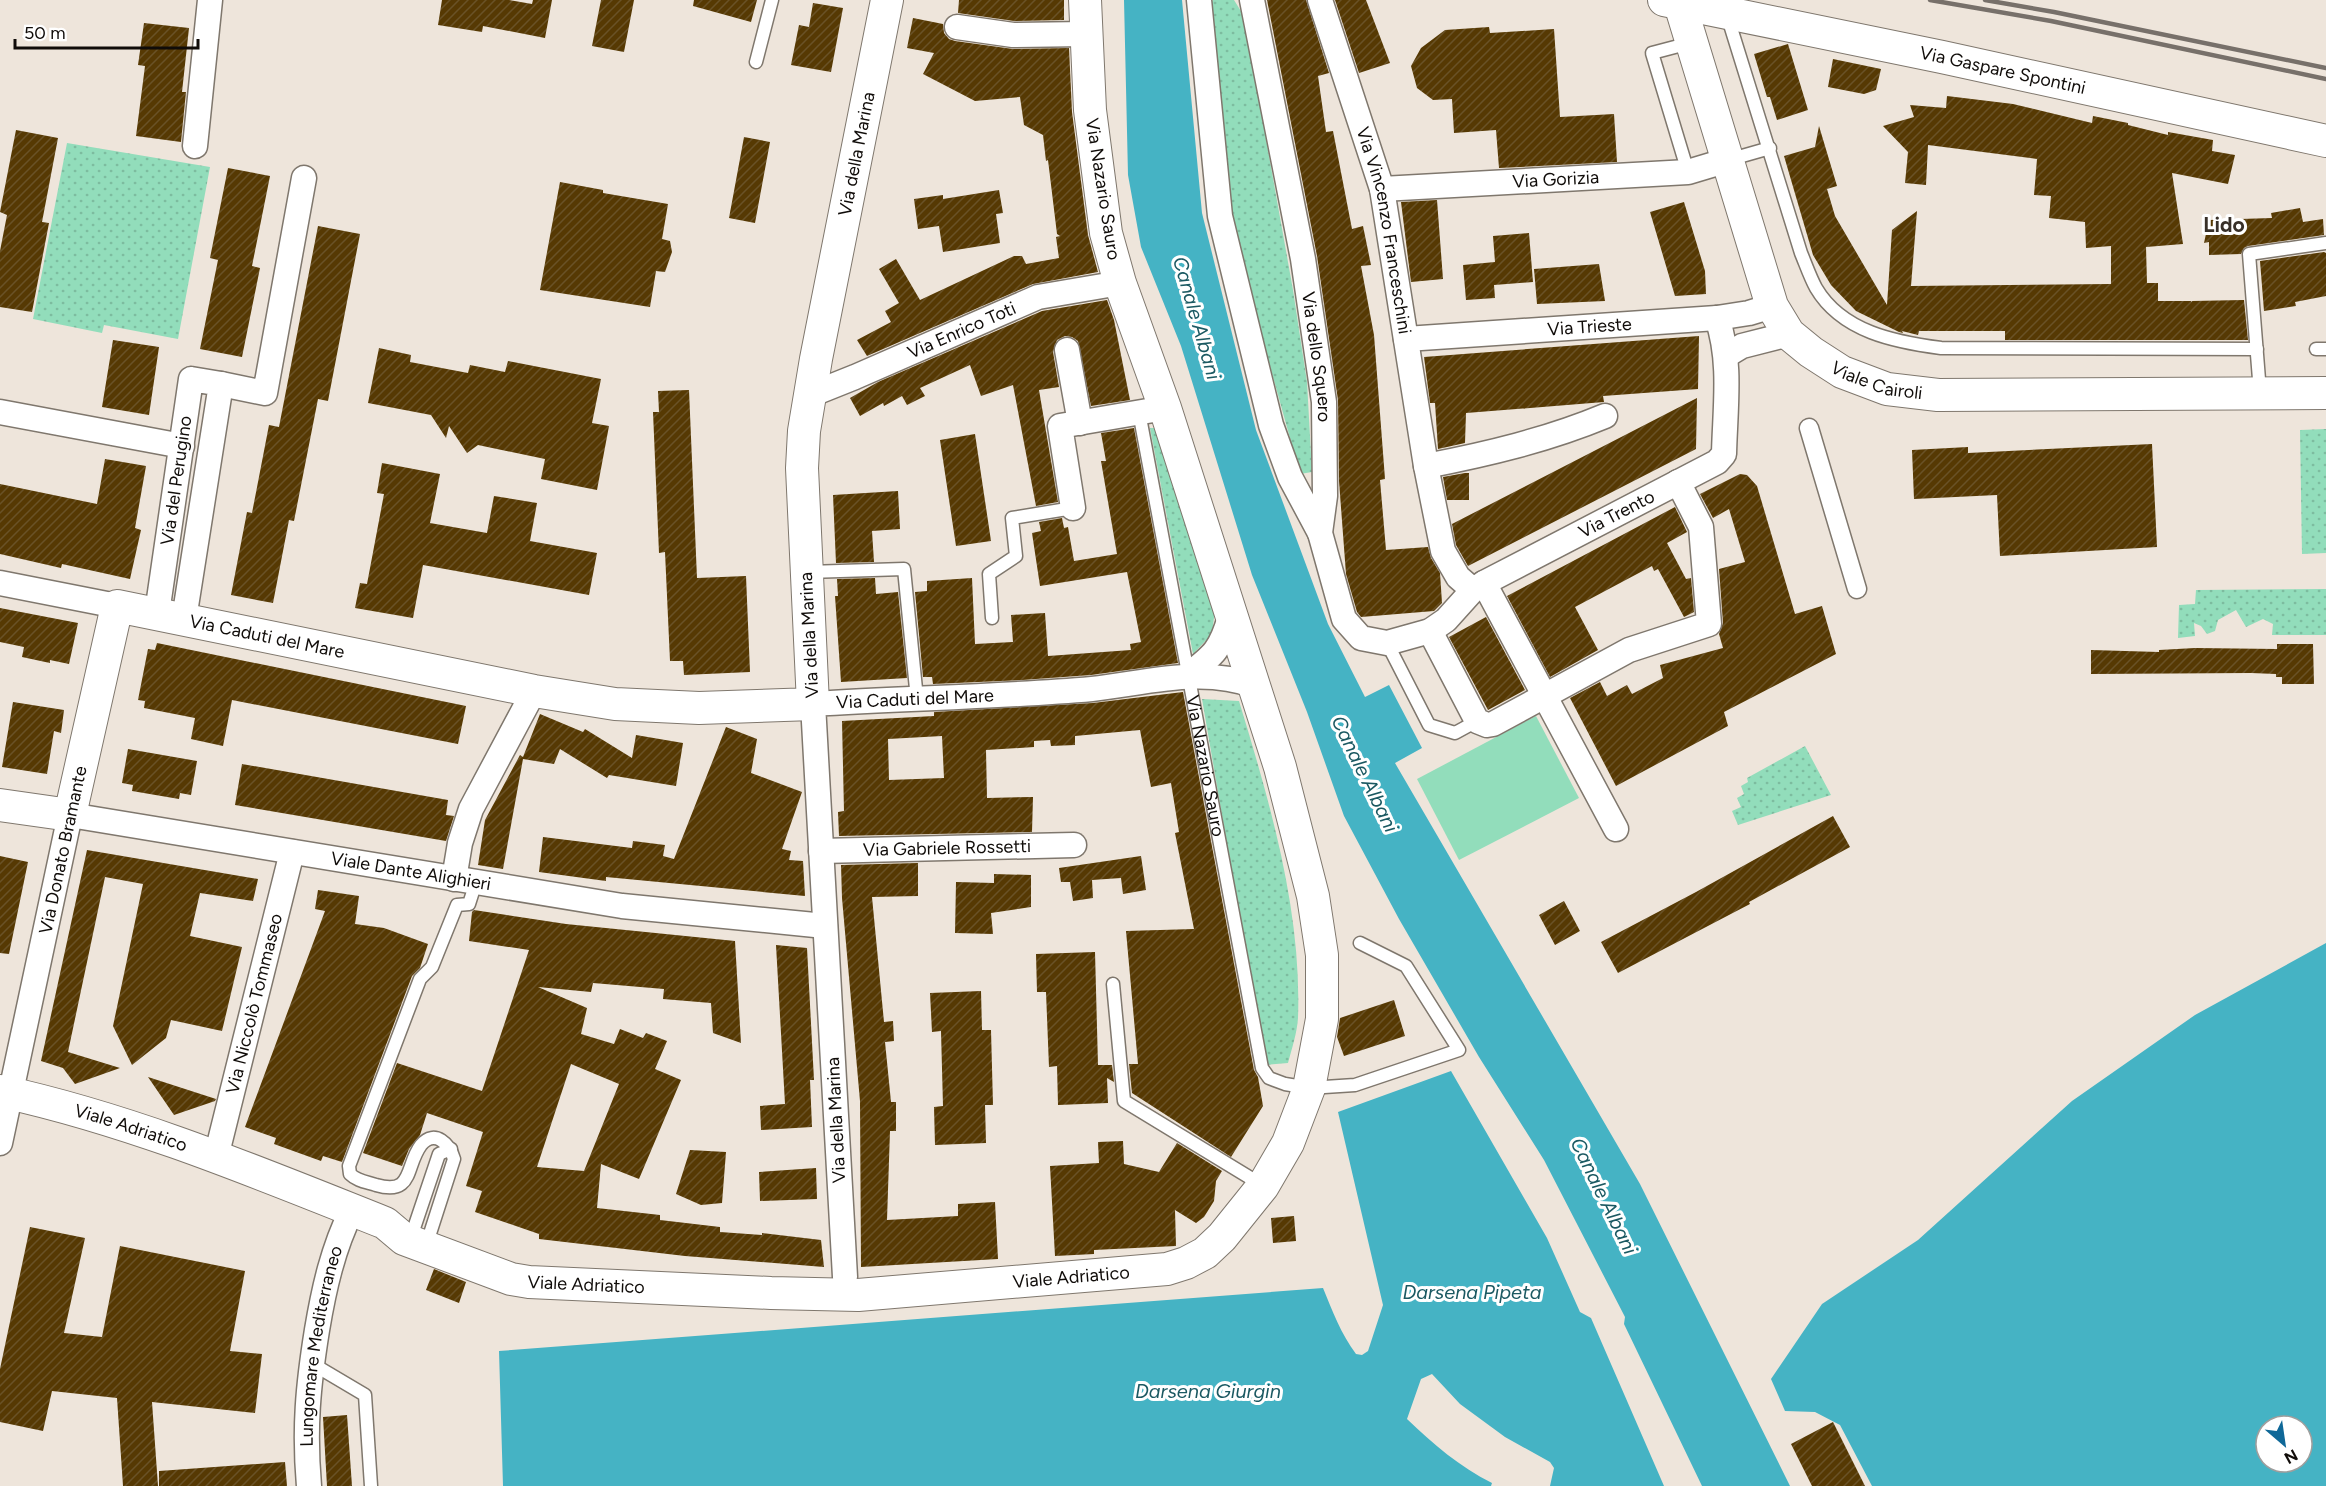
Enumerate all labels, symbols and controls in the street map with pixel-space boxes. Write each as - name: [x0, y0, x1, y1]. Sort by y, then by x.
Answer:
- scale bar: [15, 12, 198, 50]
- text: 50 m: [24, 22, 66, 44]
- street label: Via Gaspare Spontini: [1918, 42, 2088, 99]
- street label: Via della Marina: [834, 90, 880, 218]
- street label: Via Nazario Sauro: [1081, 116, 1125, 262]
- street label: Via Vincenzo Franceschini: [1351, 124, 1416, 336]
- street label: Via Gorizia: [1512, 166, 1600, 193]
- district label: Lido: [2203, 212, 2245, 237]
- water label: Canale Albani: [1168, 254, 1226, 383]
- street label: Via dello Squero: [1297, 290, 1335, 422]
- street label: Via Enrico Toti: [904, 297, 1019, 364]
- street label: Via Trieste: [1547, 313, 1633, 340]
- street label: Viale Cairoli: [1826, 357, 1924, 404]
- street label: Via del Perugino: [156, 414, 197, 547]
- street label: Via Trento: [1575, 485, 1658, 543]
- street label: Via della Marina: [795, 571, 823, 699]
- street label: Via Caduti del Mare: [188, 610, 347, 663]
- street label: Via Caduti del Mare: [836, 684, 994, 714]
- street label: Via Nazario Sauro: [1181, 693, 1229, 838]
- water label: Canale Albani: [1326, 712, 1404, 837]
- street label: Via Donato Bramante: [34, 764, 92, 936]
- street label: Via Gabriele Rossetti: [863, 835, 1031, 861]
- street label: Viale Dante Alighieri: [329, 847, 493, 895]
- street label: Via Niccolò Tommaseo: [221, 911, 287, 1096]
- street label: Via della Marina: [822, 1056, 850, 1184]
- street label: Viale Adriatico: [72, 1099, 190, 1156]
- water label: Canale Albani: [1565, 1134, 1643, 1259]
- street label: Lungomare Mediterraneo: [296, 1243, 347, 1447]
- street label: Viale Adriatico: [1012, 1261, 1131, 1293]
- street label: Viale Adriatico: [527, 1271, 645, 1298]
- water label: Darsena Pipeta: [1403, 1280, 1542, 1304]
- water label: Darsena Giurgin: [1135, 1379, 1281, 1403]
- north arrow: [2254, 1414, 2314, 1474]
- text: N: [2281, 1445, 2301, 1468]

